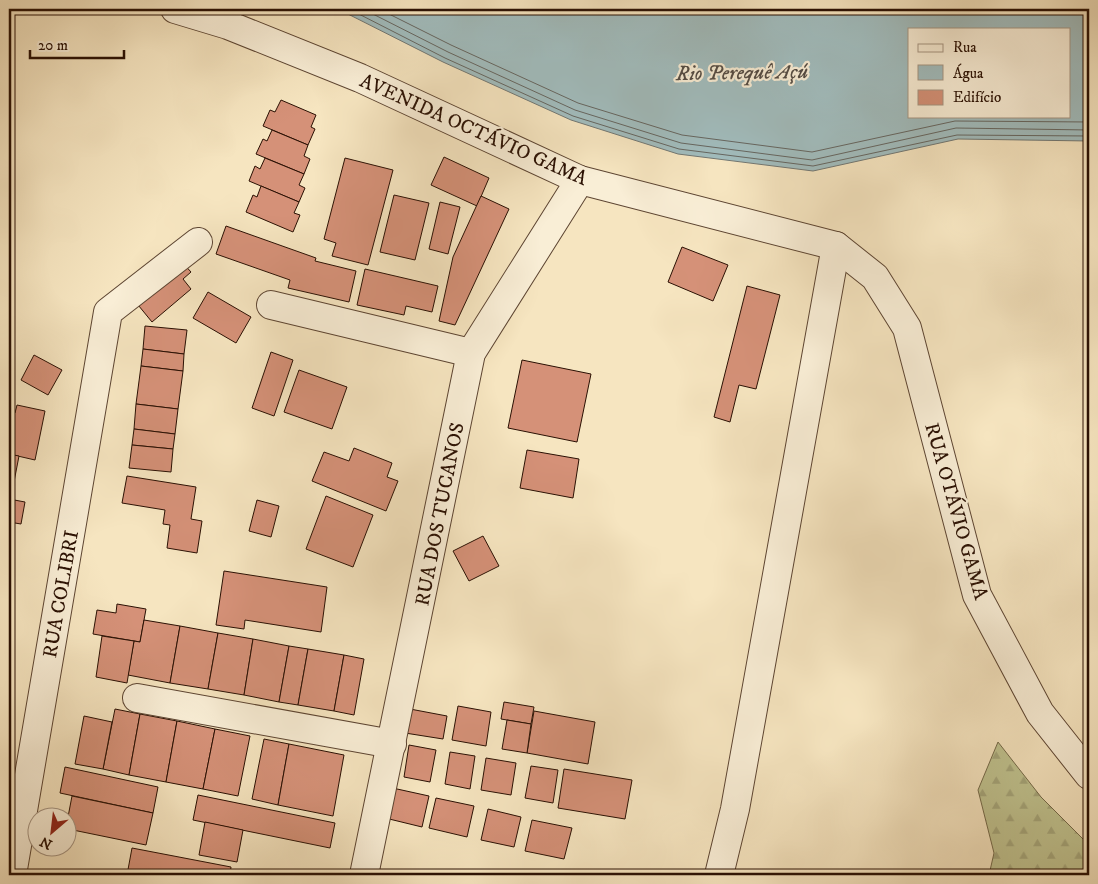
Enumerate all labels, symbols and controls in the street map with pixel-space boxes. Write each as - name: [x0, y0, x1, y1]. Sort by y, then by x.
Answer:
- scale bar: [30, 28, 124, 60]
- legend: [908, 28, 1070, 118]
- text: 20 m: [38, 36, 68, 55]
- text: Rua: [953, 38, 977, 57]
- water label: Rio Perequê Açú: [675, 59, 809, 88]
- text: Água: [953, 63, 984, 83]
- street label: AVENIDA OCTÁVIO GAMA: [356, 68, 592, 192]
- text: Edifício: [953, 88, 1001, 107]
- street label: RUA OTÁVIO GAMA: [918, 420, 994, 603]
- street label: RUA DOS TUCANOS: [410, 421, 471, 608]
- street label: RUA COLIBRI: [38, 529, 85, 660]
- north arrow: [28, 806, 78, 856]
- text: N: [37, 832, 56, 853]

